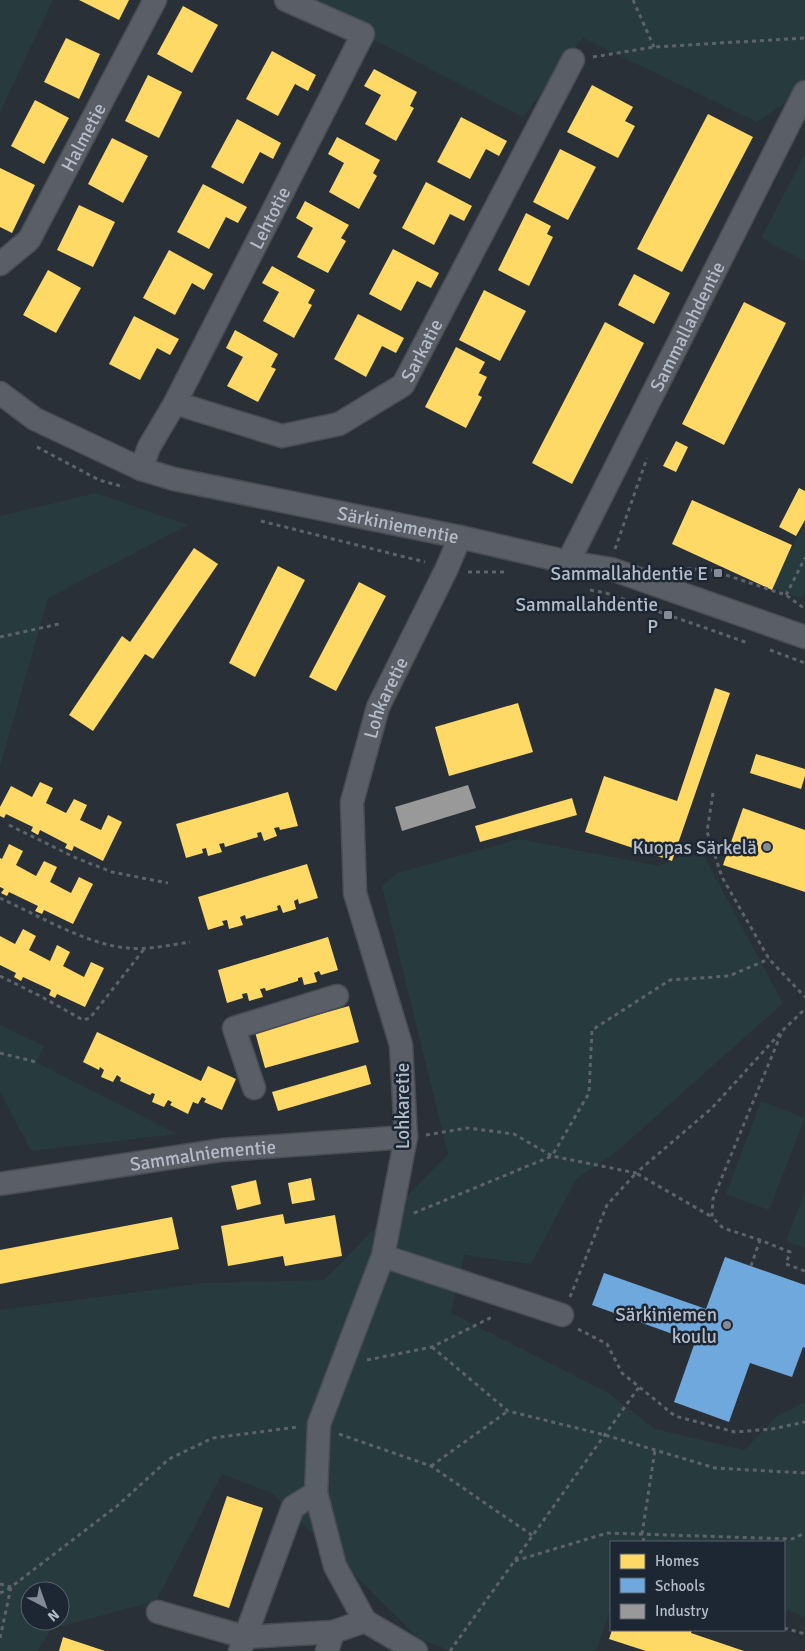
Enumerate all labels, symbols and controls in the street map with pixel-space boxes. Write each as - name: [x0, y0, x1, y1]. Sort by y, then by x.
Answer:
- street label: Halmetie: [56, 99, 112, 176]
- street label: Lehtotie: [244, 183, 296, 253]
- street label: Sammallahdentie: [645, 258, 731, 396]
- street label: Sarkatie: [396, 315, 448, 386]
- street label: Särkiniementie: [335, 501, 461, 549]
- place label: Sammallahdentie E: [551, 562, 708, 586]
- marker: Sammallahdentie E: [712, 567, 724, 579]
- place label: Sammallahdentie P: [516, 593, 658, 639]
- marker: Sammallahdentie P: [662, 609, 674, 621]
- street label: Lohkaretie: [359, 653, 414, 741]
- place label: Kuopas Särkelä: [633, 836, 757, 860]
- marker: Kuopas Särkelä: [761, 841, 773, 853]
- street label: Lohkaretie: [391, 1063, 415, 1149]
- street label: Sammalniementie: [128, 1135, 277, 1177]
- place label: Särkiniemen koulu: [615, 1303, 717, 1349]
- marker: Särkiniemen koulu: [721, 1319, 733, 1331]
- legend: [610, 1541, 785, 1631]
- text: Homes: [655, 1552, 699, 1570]
- text: Schools: [655, 1577, 706, 1595]
- north arrow: [20, 1581, 70, 1631]
- text: Industry: [655, 1602, 708, 1620]
- text: N: [44, 1606, 62, 1625]

